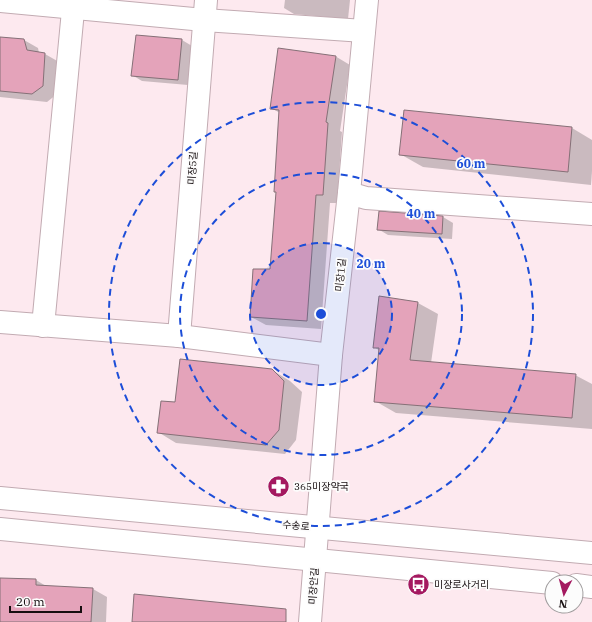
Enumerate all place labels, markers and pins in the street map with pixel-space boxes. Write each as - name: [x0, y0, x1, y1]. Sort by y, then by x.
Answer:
- centre of rings: [314, 307, 328, 321]
- pharmacy icon: 365미장약국: [266, 473, 292, 499]
- place label: 365미장약국: [294, 480, 349, 493]
- bus stop icon: 미장로사거리: [405, 571, 431, 597]
- place label: 미장로사거리: [434, 578, 489, 591]

